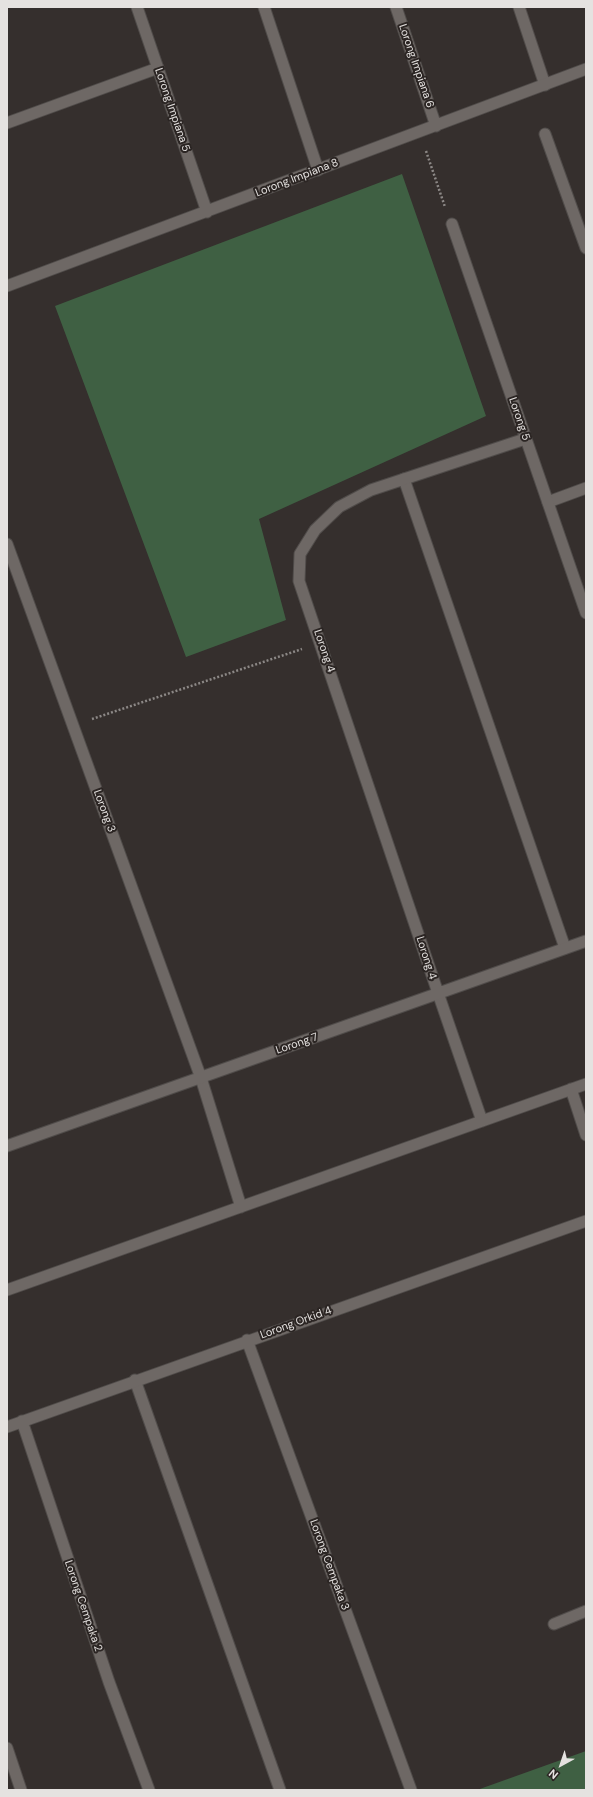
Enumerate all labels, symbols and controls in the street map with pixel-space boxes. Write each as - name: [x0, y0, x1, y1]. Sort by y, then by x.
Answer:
- street label: Lorong Impiana 6: [395, 22, 437, 110]
- street label: Lorong Impiana 5: [151, 66, 193, 154]
- street label: Lorong Impiana 8: [254, 156, 340, 200]
- street label: Lorong 5: [506, 396, 532, 442]
- street label: Lorong 4: [311, 628, 337, 674]
- street label: Lorong 3: [90, 788, 118, 834]
- street label: Lorong 4: [413, 935, 439, 981]
- street label: Lorong 7: [274, 1031, 320, 1057]
- street label: Lorong Orkid 4: [258, 1304, 334, 1342]
- street label: Lorong Cempaka 3: [306, 1518, 352, 1612]
- street label: Lorong Cempaka 2: [61, 1559, 105, 1653]
- north arrow: [541, 1745, 581, 1785]
- text: N: [546, 1766, 561, 1782]

